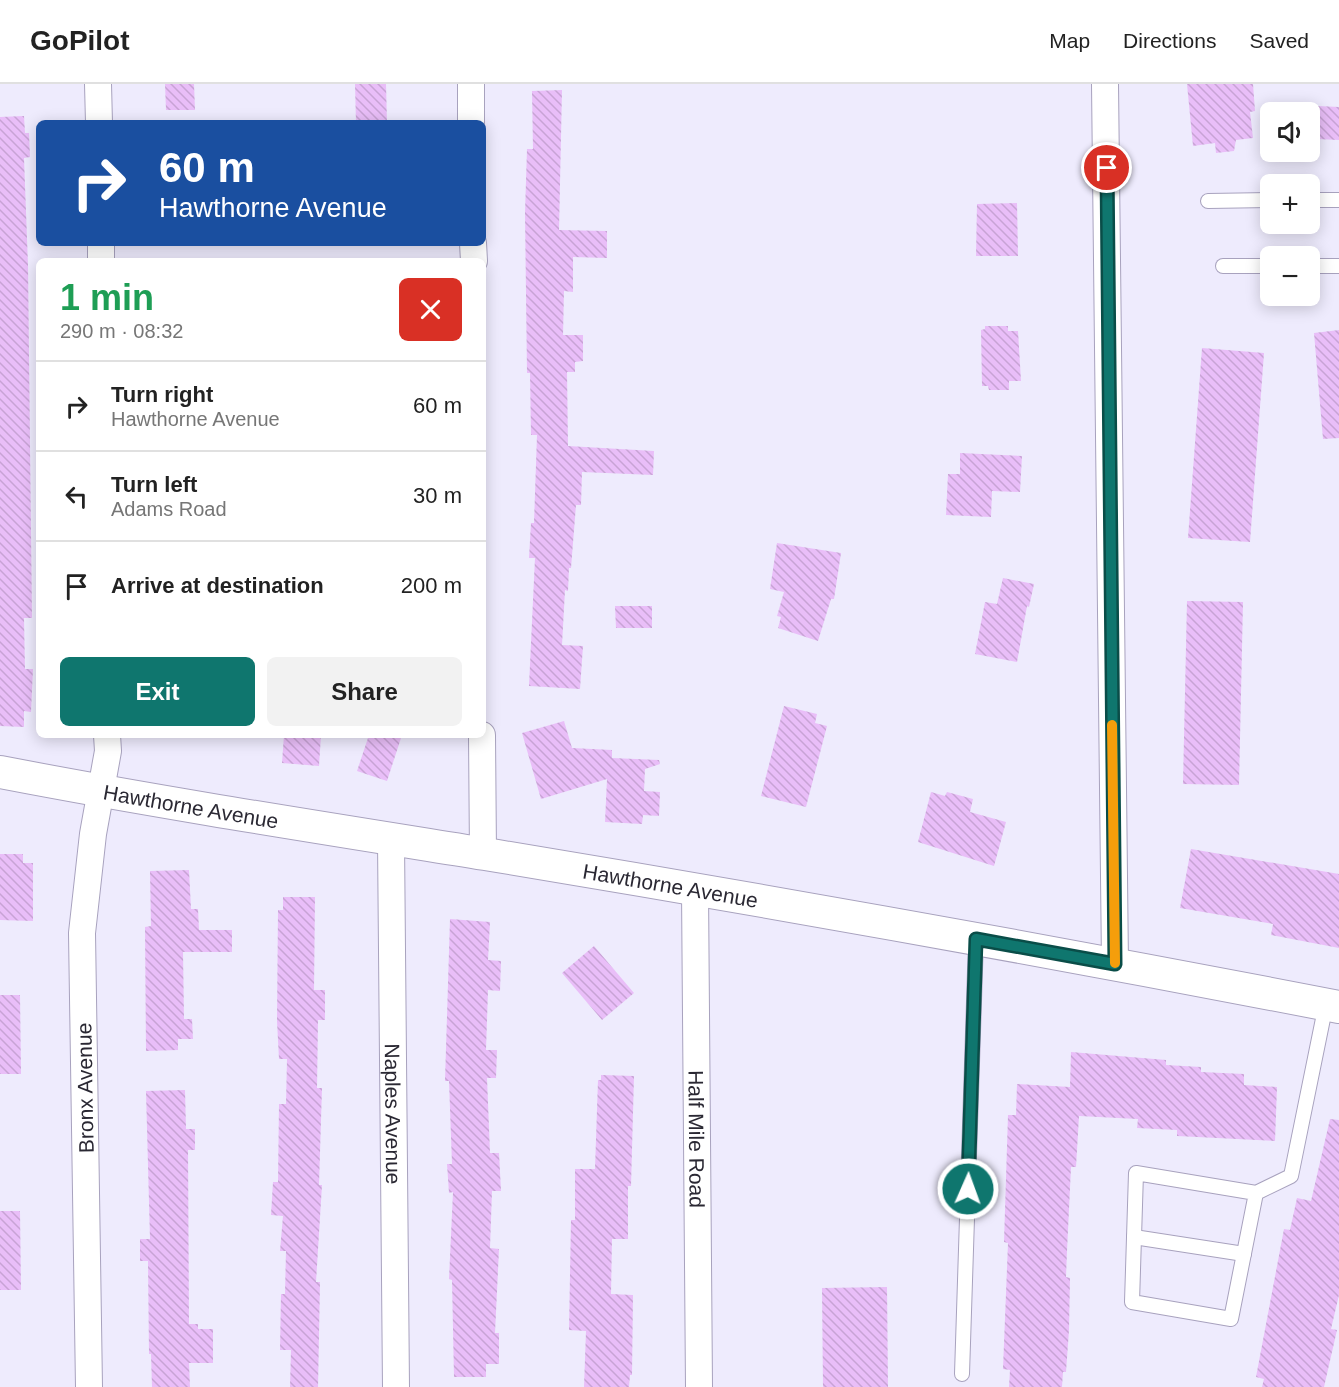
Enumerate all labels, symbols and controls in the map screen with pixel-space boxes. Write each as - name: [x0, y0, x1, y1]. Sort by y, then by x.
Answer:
- text: GoPilot: [30, 25, 130, 56]
- text: Map: [1049, 29, 1090, 52]
- text: Directions: [1123, 29, 1216, 52]
- text: Saved: [1249, 29, 1309, 52]
- map controls: [1260, 102, 1320, 306]
- button: sound: [1260, 102, 1320, 162]
- pin: [1081, 142, 1132, 193]
- icon: right: [60, 144, 138, 222]
- text: 60 m: [159, 144, 255, 191]
- icon: arrive: [1090, 151, 1123, 184]
- button: +: [1260, 174, 1320, 234]
- text: Hawthorne Avenue: [159, 193, 387, 223]
- button: −: [1260, 246, 1320, 306]
- text: 1 min: [60, 277, 154, 318]
- button: close: [399, 278, 462, 341]
- text: 290 m · 08:32: [60, 320, 183, 342]
- text: Turn right: [111, 382, 213, 407]
- icon: right: [60, 390, 93, 423]
- text: 60 m: [413, 393, 462, 418]
- text: Hawthorne Avenue: [111, 408, 280, 430]
- text: Turn left: [111, 472, 197, 497]
- icon: left: [60, 480, 93, 513]
- text: 30 m: [413, 483, 462, 508]
- text: Adams Road: [111, 498, 227, 520]
- icon: arrive: [60, 570, 93, 603]
- text: Arrive at destination: [111, 573, 324, 598]
- text: 200 m: [401, 573, 462, 598]
- button: Exit: [60, 657, 255, 726]
- button: Share: [267, 657, 462, 726]
- street label: Hawthorne Avenue: [102, 780, 280, 832]
- street label: Hawthorne Avenue: [581, 859, 760, 912]
- street label: Bronx Avenue: [72, 1023, 98, 1153]
- street label: Naples Avenue: [381, 1043, 406, 1185]
- street label: Half Mile Road: [685, 1070, 709, 1208]
- position arrow: [936, 1157, 1000, 1221]

